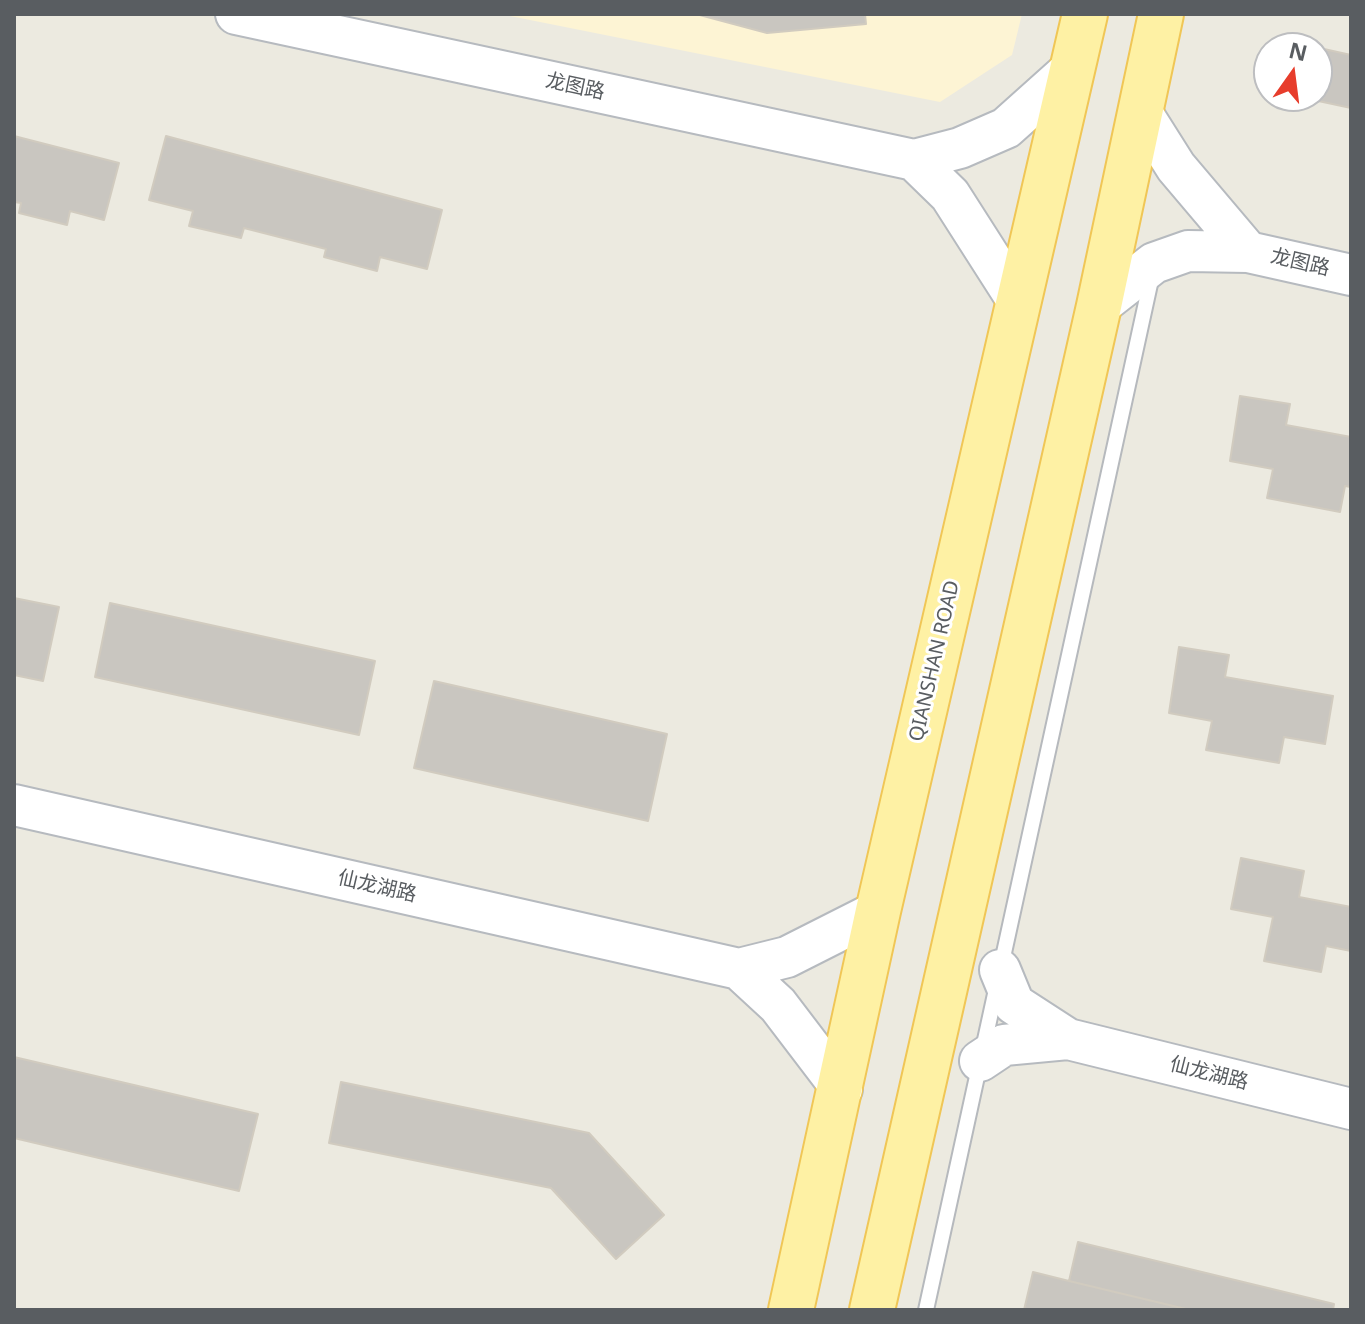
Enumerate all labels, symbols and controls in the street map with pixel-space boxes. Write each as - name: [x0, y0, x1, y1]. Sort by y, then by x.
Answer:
- north arrow: [1253, 32, 1333, 112]
- text: N: [1286, 34, 1311, 67]
- street label: 龙图路: [543, 69, 607, 105]
- street label: 龙图路: [1268, 245, 1332, 281]
- street label: QIANSHAN ROAD: [905, 578, 965, 744]
- street label: 仙龙湖路: [335, 866, 419, 908]
- street label: 仙龙湖路: [1167, 1053, 1251, 1095]

